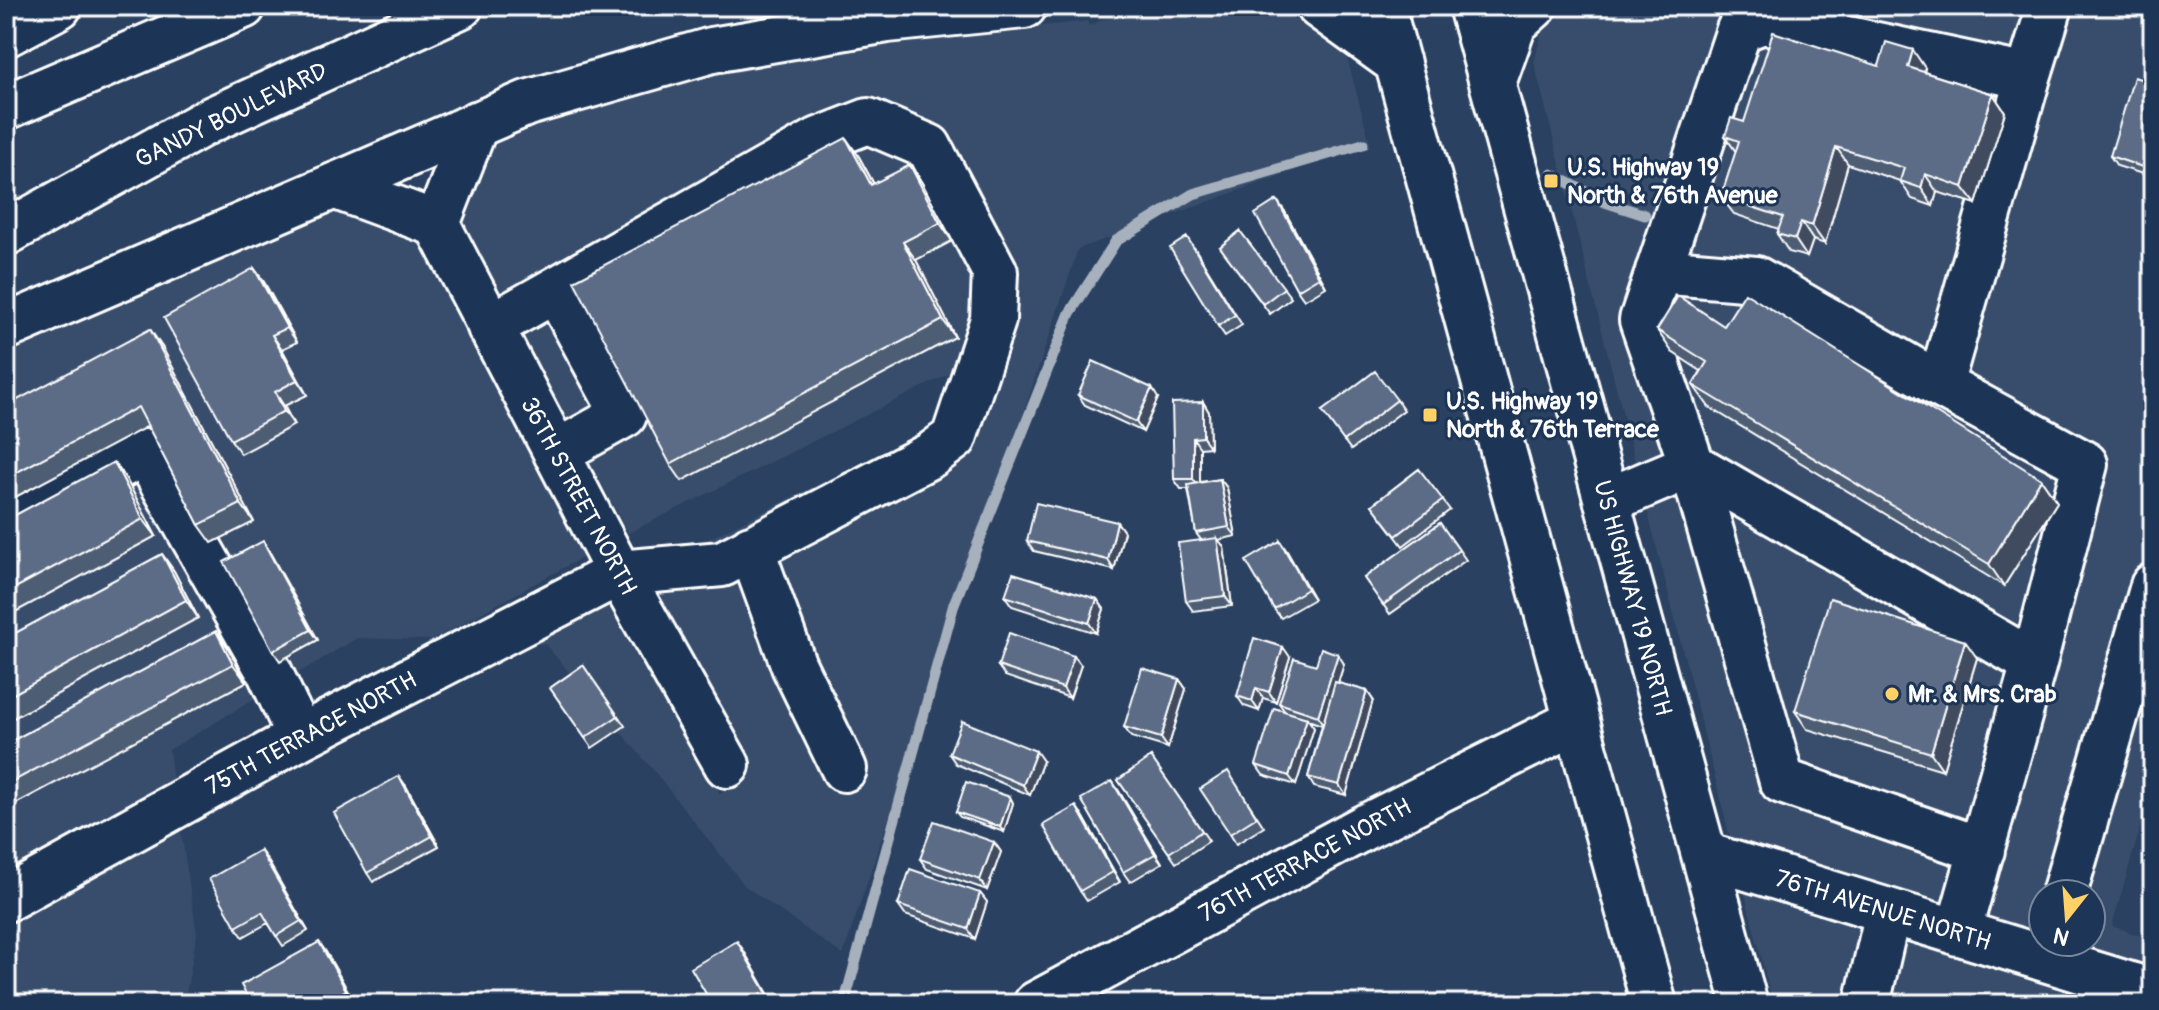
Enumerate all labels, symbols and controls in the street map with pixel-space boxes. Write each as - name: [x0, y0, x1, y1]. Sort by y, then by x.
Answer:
- street label: GANDY BOULEVARD: [131, 56, 332, 174]
- place label: U.S. Highway 19 North & 76th Avenue: [1567, 153, 1779, 210]
- marker: U.S. Highway 19 North & 76th Avenue: [1542, 172, 1560, 190]
- place label: U.S. Highway 19 North & 76th Terrace: [1446, 387, 1660, 444]
- street label: 36TH STREET NORTH: [514, 392, 643, 600]
- marker: U.S. Highway 19 North & 76th Terrace: [1421, 406, 1439, 424]
- street label: US HIGHWAY 19 NORTH: [1587, 477, 1678, 719]
- street label: 75TH TERRACE NORTH: [201, 665, 422, 801]
- place label: Mr. & Mrs. Crab: [1908, 680, 2057, 709]
- marker: Mr. & Mrs. Crab: [1883, 685, 1901, 703]
- street label: 76TH TERRACE NORTH: [1194, 792, 1416, 929]
- street label: 76TH AVENUE NORTH: [1772, 864, 1994, 957]
- north arrow: [2027, 878, 2107, 958]
- text: N: [2050, 921, 2073, 952]

